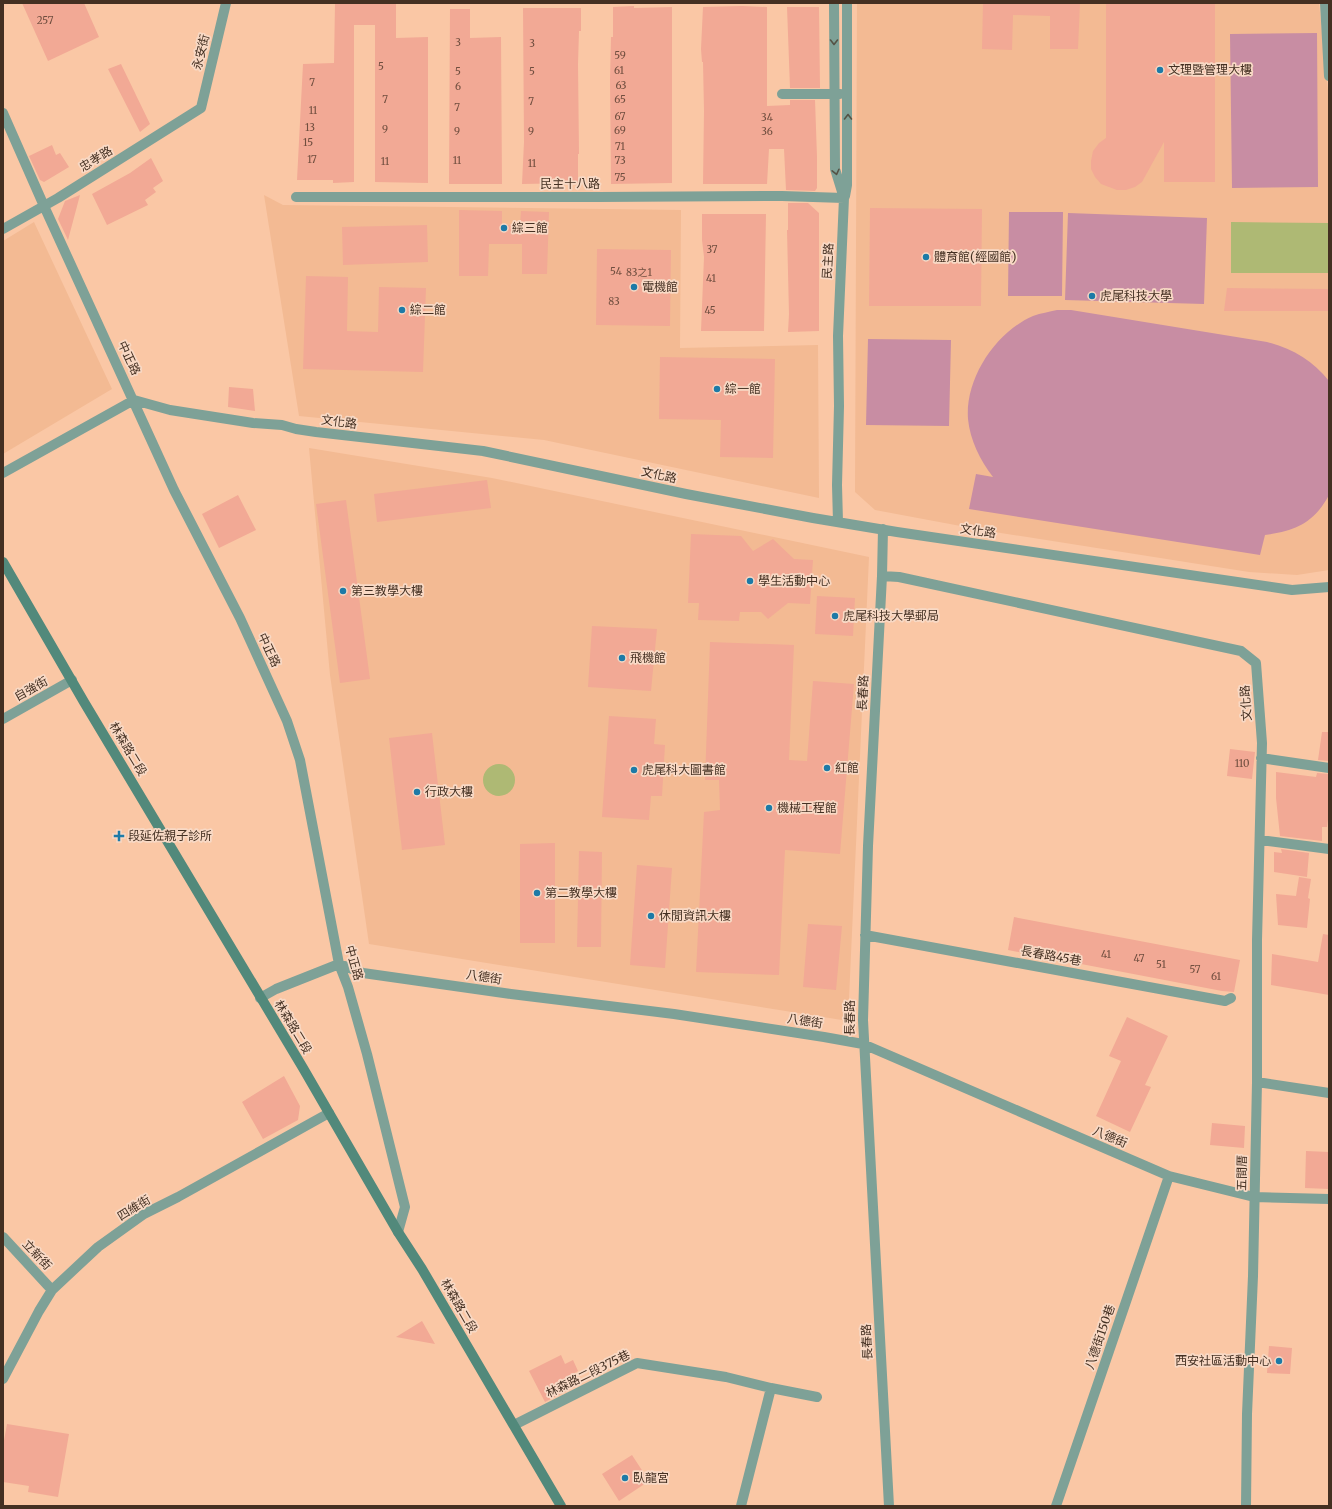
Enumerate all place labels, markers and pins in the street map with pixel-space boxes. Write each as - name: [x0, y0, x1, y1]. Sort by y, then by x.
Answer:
- place label: 文理暨管理大樓: [1168, 62, 1252, 77]
- marker: 文理暨管理大樓: [1155, 65, 1165, 75]
- place label: 綜三館: [512, 220, 548, 235]
- marker: 綜三館: [499, 223, 509, 233]
- place label: 體育館(經國館): [934, 249, 1016, 264]
- marker: 體育館(經國館): [921, 252, 931, 262]
- place label: 電機館: [642, 279, 678, 294]
- marker: 電機館: [629, 282, 639, 292]
- place label: 虎尾科技大學: [1100, 288, 1172, 303]
- marker: 虎尾科技大學: [1087, 291, 1097, 301]
- place label: 綜二館: [410, 302, 446, 317]
- marker: 綜二館: [397, 305, 407, 315]
- place label: 綜一館: [725, 381, 761, 396]
- marker: 綜一館: [712, 384, 722, 394]
- place label: 學生活動中心: [758, 573, 830, 588]
- marker: 學生活動中心: [745, 576, 755, 586]
- place label: 第三教學大樓: [351, 583, 423, 598]
- marker: 第三教學大樓: [338, 586, 348, 596]
- place label: 虎尾科技大學郵局: [843, 608, 939, 623]
- marker: 虎尾科技大學郵局: [830, 611, 840, 621]
- place label: 飛機館: [630, 650, 666, 665]
- marker: 飛機館: [617, 653, 627, 663]
- place label: 紅館: [835, 760, 859, 775]
- place label: 虎尾科大圖書館: [642, 762, 726, 777]
- marker: 紅館: [822, 763, 832, 773]
- marker: 虎尾科大圖書館: [629, 765, 639, 775]
- place label: 行政大樓: [425, 784, 473, 799]
- marker: 行政大樓: [412, 787, 422, 797]
- place label: 機械工程館: [777, 800, 837, 815]
- marker: 機械工程館: [764, 803, 774, 813]
- place label: 段延佐親子診所: [128, 828, 212, 843]
- marker: 段延佐親子診所: [113, 830, 125, 842]
- place label: 第二教學大樓: [545, 885, 617, 900]
- marker: 第二教學大樓: [532, 888, 542, 898]
- place label: 休閒資訊大樓: [659, 908, 731, 923]
- marker: 休閒資訊大樓: [646, 911, 656, 921]
- place label: 西安社區活動中心: [1175, 1353, 1271, 1368]
- marker: 西安社區活動中心: [1274, 1356, 1284, 1366]
- place label: 臥龍宮: [633, 1470, 669, 1485]
- marker: 臥龍宮: [620, 1473, 630, 1483]

